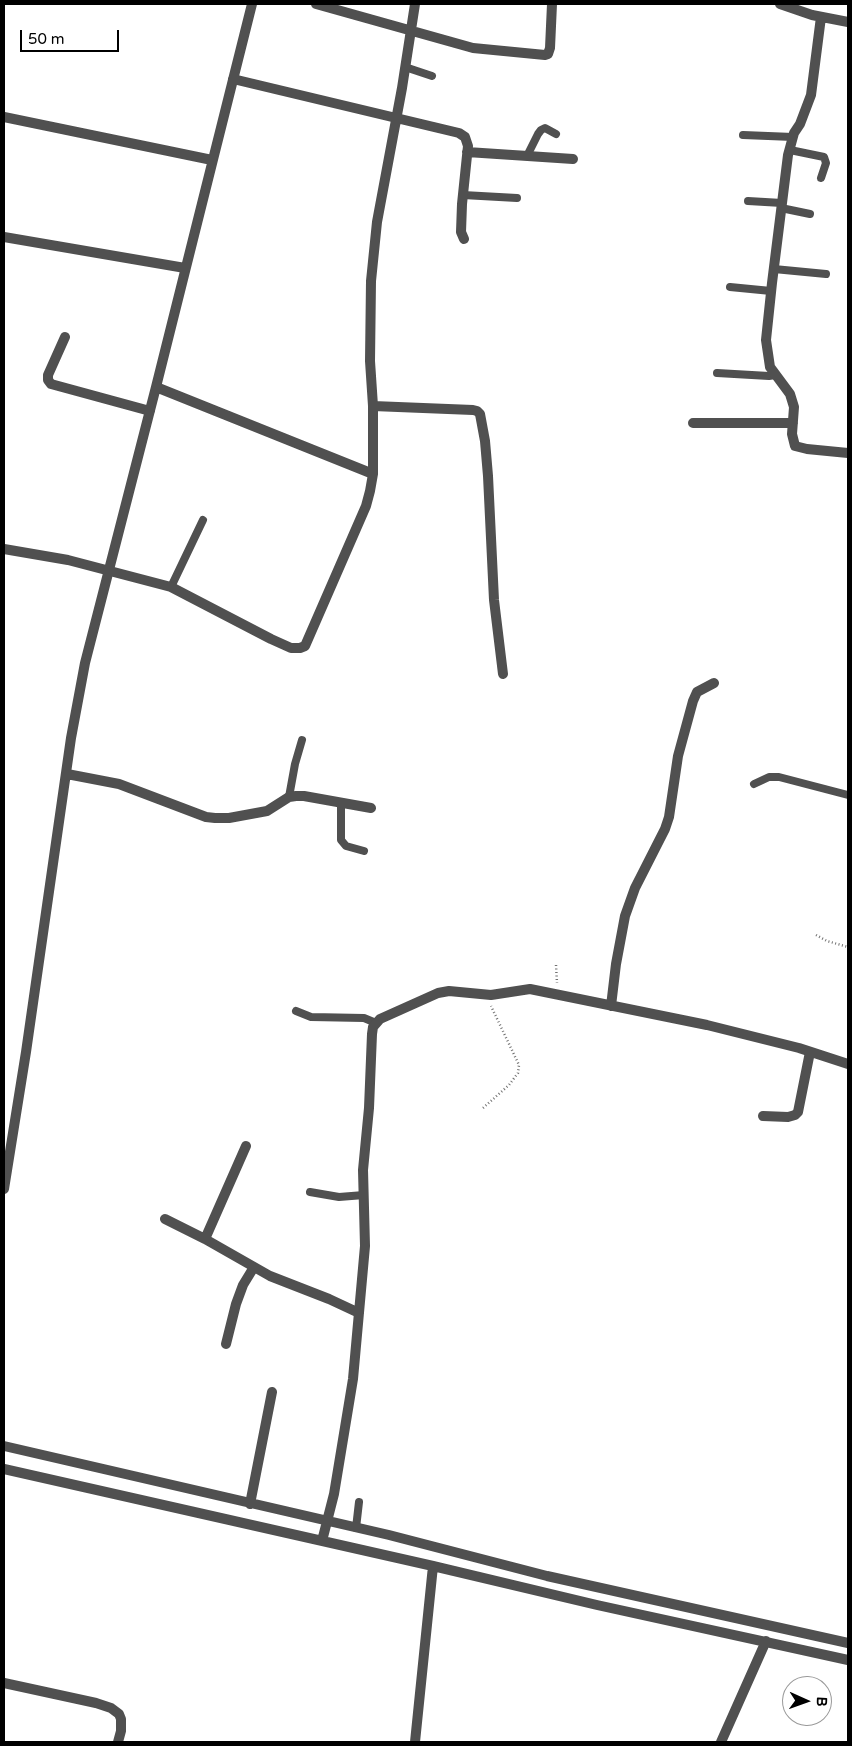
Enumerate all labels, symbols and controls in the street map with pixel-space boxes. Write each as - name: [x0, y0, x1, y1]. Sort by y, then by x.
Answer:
- scale bar: [22, 20, 121, 52]
- text: 50 m: [28, 30, 65, 48]
- north arrow: [782, 1676, 832, 1726]
- text: B: [813, 1696, 830, 1707]

